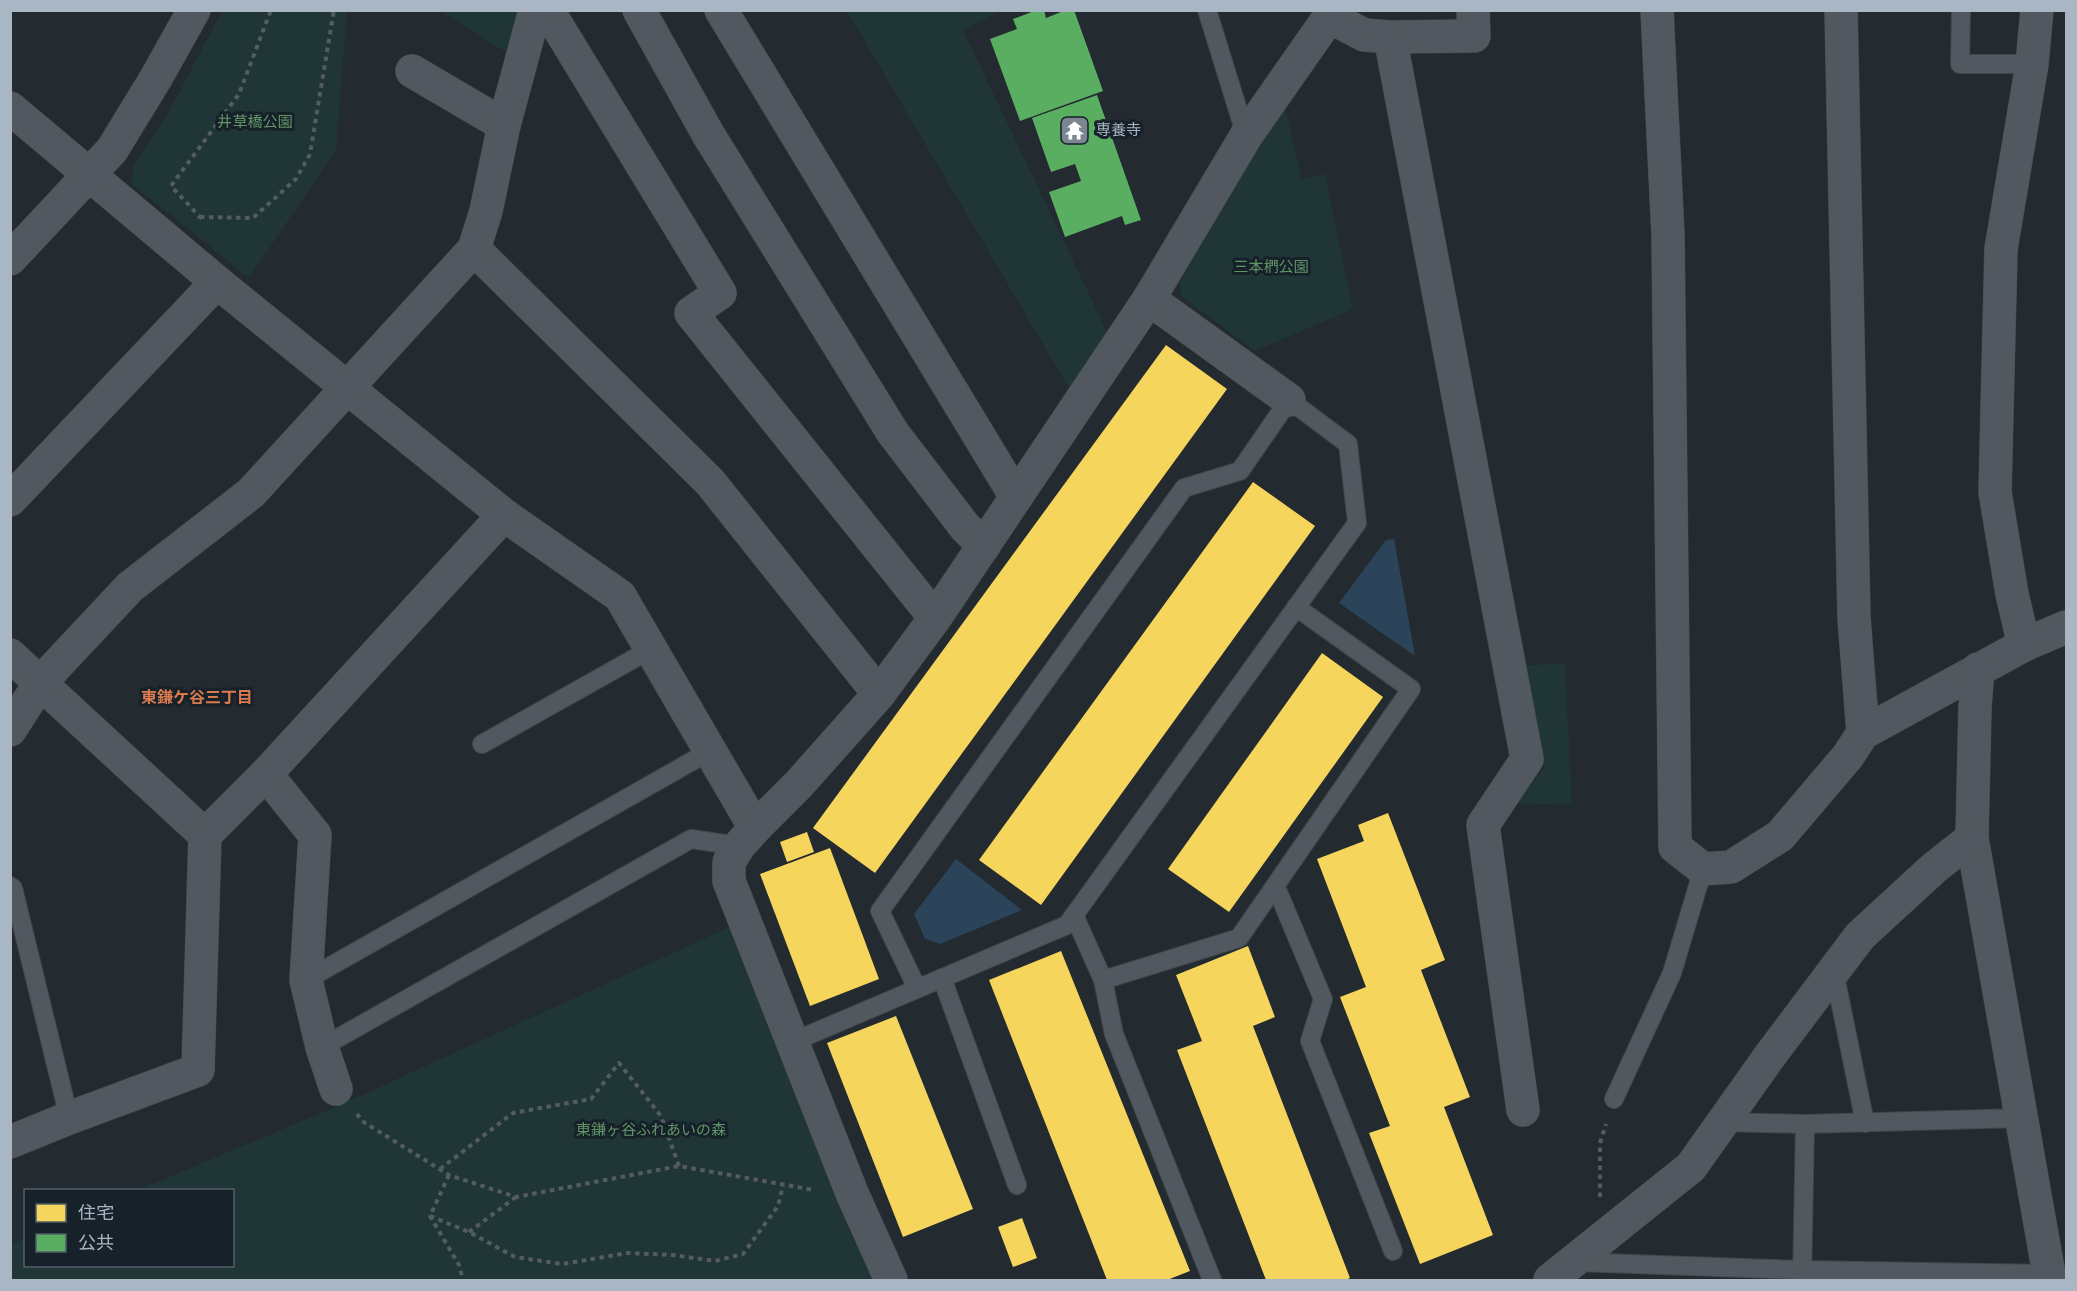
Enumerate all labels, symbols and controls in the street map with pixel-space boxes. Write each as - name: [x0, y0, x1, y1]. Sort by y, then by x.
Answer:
- park label: 井草橋公園: [217, 113, 293, 131]
- temple icon: 専養寺: [1059, 114, 1091, 146]
- place label: 専養寺: [1096, 121, 1141, 139]
- park label: 三本椚公園: [1233, 258, 1309, 276]
- district label: 東鎌ケ谷三丁目: [141, 688, 253, 707]
- park label: 東鎌ヶ谷ふれあいの森: [576, 1121, 726, 1139]
- legend: [24, 1189, 234, 1267]
- text: 住宅: [78, 1202, 114, 1224]
- text: 公共: [78, 1232, 114, 1254]

